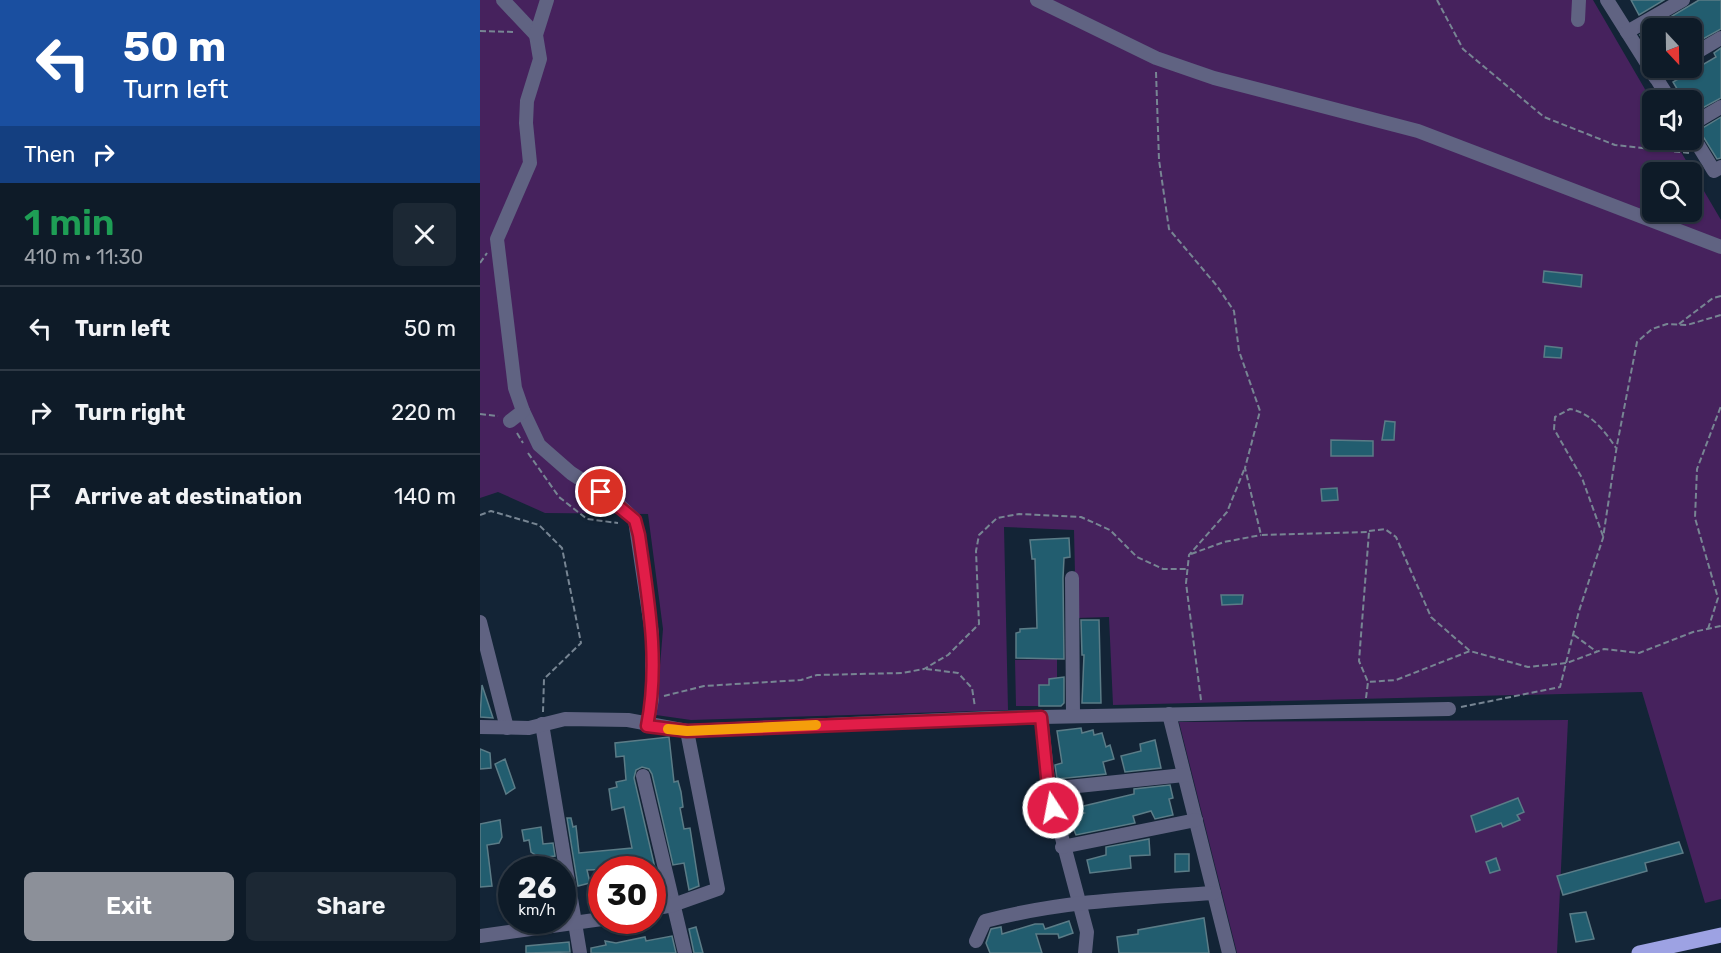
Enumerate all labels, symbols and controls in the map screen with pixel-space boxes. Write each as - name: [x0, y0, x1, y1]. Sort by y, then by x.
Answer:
- north arrow: [1642, 18, 1702, 78]
- map controls: [1642, 18, 1702, 222]
- text: 50 m: [123, 22, 226, 72]
- icon: left: [24, 24, 102, 102]
- text: Turn left: [123, 73, 228, 105]
- button: sound: [1642, 90, 1702, 150]
- icon: right: [87, 138, 120, 171]
- text: Then: [24, 141, 75, 168]
- button: search: [1642, 162, 1702, 222]
- text: 1 min: [24, 201, 115, 244]
- button: close: [393, 203, 456, 266]
- text: 410 m · 11:30: [24, 245, 143, 269]
- icon: left: [24, 312, 57, 345]
- text: Turn left: [75, 315, 170, 342]
- text: 50 m: [404, 315, 456, 342]
- icon: right: [24, 396, 57, 429]
- text: Turn right: [75, 399, 185, 426]
- text: 220 m: [391, 399, 456, 426]
- pin: [575, 466, 626, 517]
- icon: arrive: [584, 475, 617, 508]
- icon: arrive: [24, 480, 57, 513]
- text: Arrive at destination: [75, 483, 302, 510]
- text: 140 m: [394, 483, 456, 510]
- position arrow: [1021, 776, 1085, 840]
- speed limit sign: 30: [588, 856, 666, 934]
- text: 26: [517, 870, 557, 906]
- button: Exit: [24, 872, 234, 941]
- button: Share: [246, 872, 456, 941]
- text: km/h: [518, 901, 556, 919]

